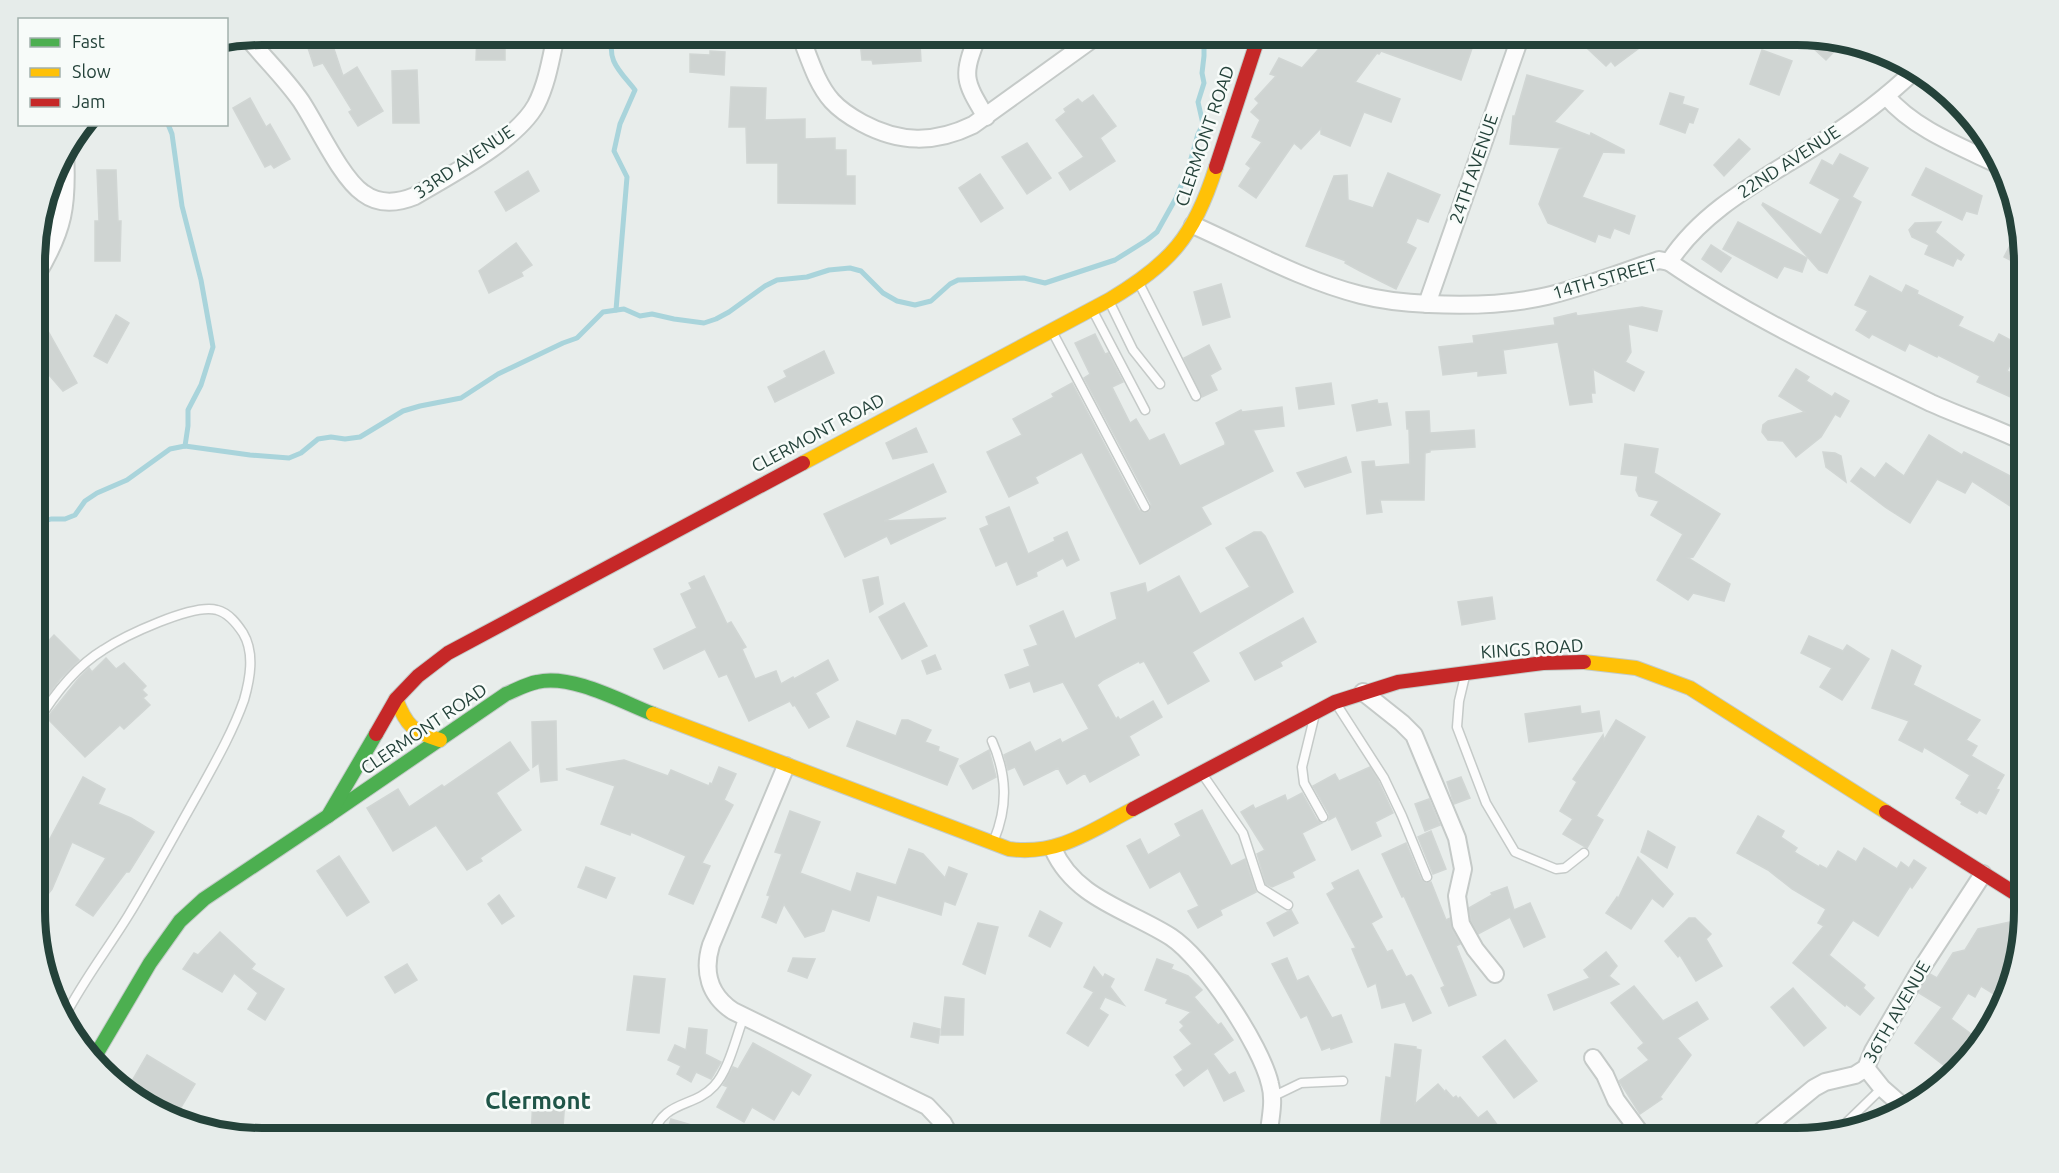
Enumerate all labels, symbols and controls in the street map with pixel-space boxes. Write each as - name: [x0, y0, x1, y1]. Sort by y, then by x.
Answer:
- legend: [18, 18, 228, 126]
- text: Fast: [72, 31, 105, 51]
- text: Slow: [72, 61, 111, 81]
- street label: CLERMONT ROAD: [1171, 63, 1238, 209]
- text: Jam: [72, 91, 106, 111]
- street label: 24TH AVENUE: [1445, 111, 1501, 226]
- street label: 33RD AVENUE: [410, 120, 517, 202]
- street label: 22ND AVENUE: [1734, 121, 1843, 202]
- street label: 14TH STREET: [1550, 254, 1659, 303]
- street label: CLERMONT ROAD: [748, 389, 887, 476]
- street label: KINGS ROAD: [1480, 634, 1584, 662]
- street label: CLERMONT ROAD: [357, 679, 490, 778]
- street label: 36TH AVENUE: [1859, 957, 1933, 1066]
- district label: Clermont: [485, 1087, 591, 1114]

